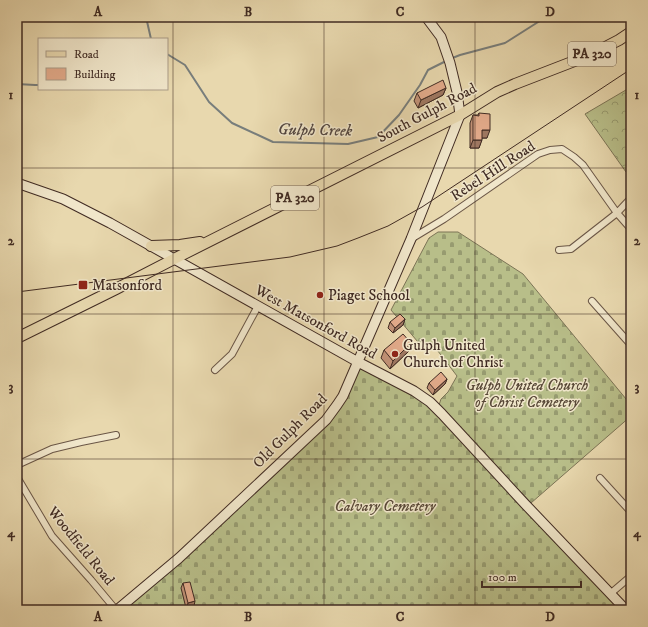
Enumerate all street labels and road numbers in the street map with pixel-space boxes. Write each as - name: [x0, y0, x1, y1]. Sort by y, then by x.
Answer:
- road number: PA 320: [568, 42, 616, 66]
- street label: South Gulph Road: [374, 79, 481, 147]
- street label: Rebel Hill Road: [447, 136, 539, 205]
- road number: PA 320: [271, 186, 319, 210]
- street label: West Matsonford Road: [251, 280, 381, 364]
- street label: Old Gulph Road: [249, 389, 332, 472]
- street label: Woodfield Road: [43, 502, 119, 590]

